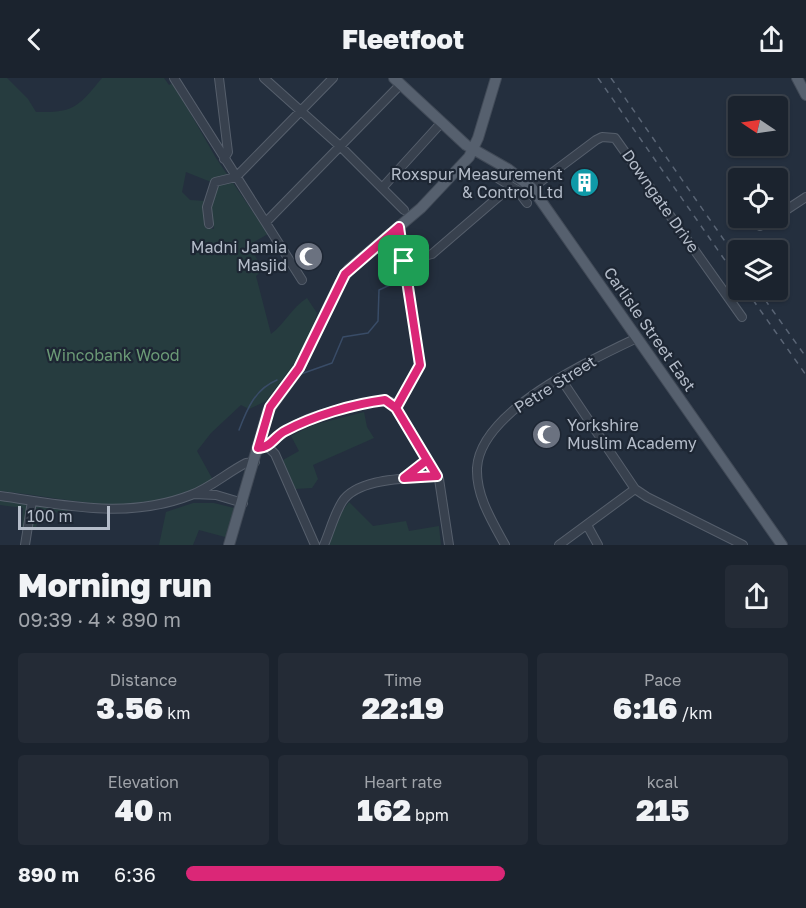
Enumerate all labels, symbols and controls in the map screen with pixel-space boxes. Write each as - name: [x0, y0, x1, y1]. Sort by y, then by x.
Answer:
- icon: back: [18, 23, 51, 56]
- text: Fleetfoot: [342, 23, 464, 55]
- icon: share: [755, 23, 788, 56]
- north arrow: [728, 96, 788, 156]
- map controls: [728, 96, 788, 300]
- street label: Downgate Drive: [618, 146, 704, 256]
- place label: Roxspur Measurement & Control Ltd: [391, 164, 563, 202]
- building icon: Roxspur Measurement & Control Ltd: [568, 167, 600, 199]
- button: locate: [728, 168, 788, 228]
- pin: [378, 235, 429, 286]
- place label: Madni Jamia Masjid: [191, 237, 287, 275]
- mosque icon: Madni Jamia Masjid: [292, 240, 324, 272]
- button: layers: [728, 240, 788, 300]
- icon: arrive: [387, 244, 420, 277]
- street label: Carlisle Street East: [600, 263, 700, 395]
- park label: Wincobank Wood: [46, 345, 180, 365]
- street label: Petre Street: [510, 351, 600, 417]
- place label: Yorkshire Muslim Academy: [567, 415, 697, 453]
- mosque icon: Yorkshire Muslim Academy: [530, 418, 562, 450]
- scale bar: [18, 503, 110, 531]
- text: 100 m: [27, 506, 73, 526]
- text: Morning run: [18, 565, 212, 604]
- button: share: [725, 565, 788, 628]
- text: 09:39 · 4 × 890 m: [18, 607, 181, 631]
- text: Distance: [110, 670, 177, 690]
- text: Time: [384, 670, 422, 690]
- text: Pace: [644, 670, 681, 690]
- text: 3.56: [96, 690, 163, 726]
- text: 22:19: [362, 690, 444, 726]
- text: 6:16: [613, 690, 678, 726]
- text: km: [163, 703, 191, 723]
- text: /km: [678, 703, 712, 723]
- text: Elevation: [108, 772, 179, 792]
- text: Heart rate: [364, 772, 442, 792]
- text: kcal: [647, 772, 678, 792]
- text: 40: [115, 792, 154, 828]
- text: 162: [357, 792, 411, 828]
- text: 215: [636, 792, 689, 828]
- text: m: [154, 805, 172, 825]
- text: bpm: [411, 805, 449, 825]
- text: 890 m: [18, 862, 79, 886]
- text: 6:36: [114, 862, 156, 886]

